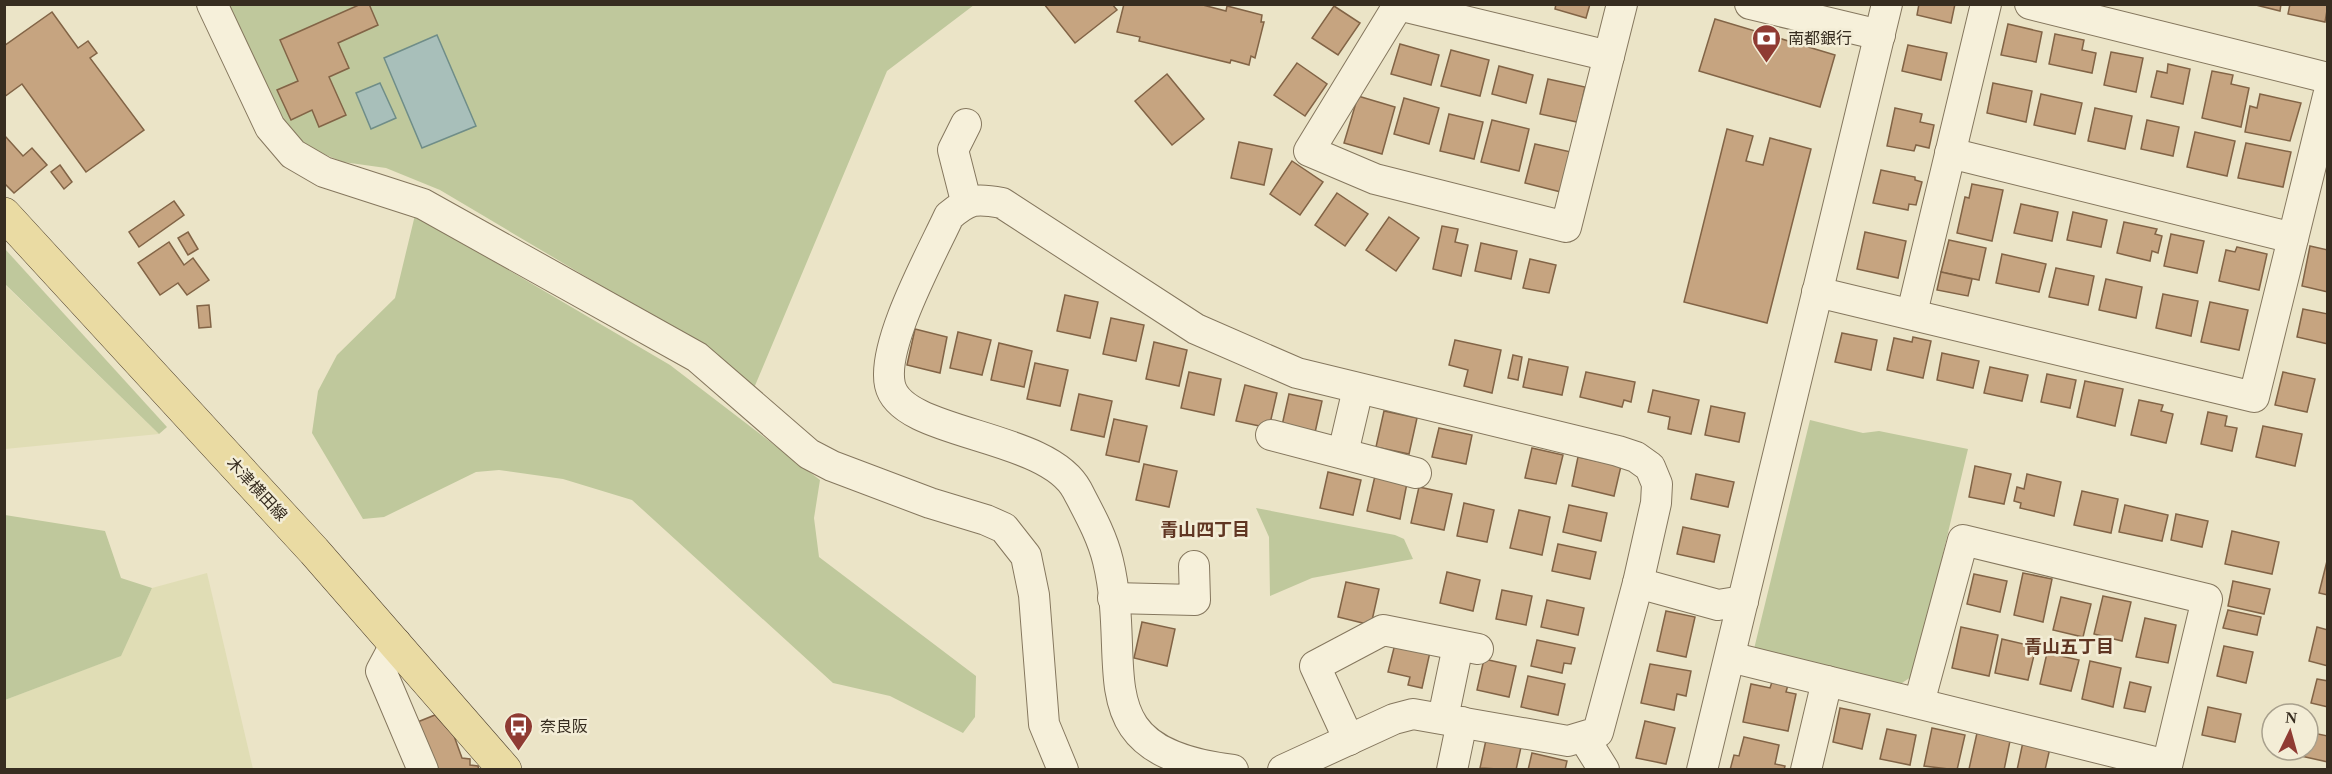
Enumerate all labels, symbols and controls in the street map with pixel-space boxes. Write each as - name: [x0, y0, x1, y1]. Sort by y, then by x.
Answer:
- bank icon: 南都銀行: [1751, 22, 1783, 64]
- place label: 南都銀行: [1788, 30, 1852, 47]
- street label: 木津横田線: [223, 454, 291, 524]
- district label: 青山四丁目: [1160, 520, 1250, 540]
- district label: 青山五丁目: [2024, 637, 2114, 657]
- north arrow: [2260, 702, 2320, 762]
- text: N: [2285, 709, 2298, 727]
- bus stop icon: 奈良阪: [503, 710, 535, 752]
- place label: 奈良阪: [540, 718, 588, 735]

